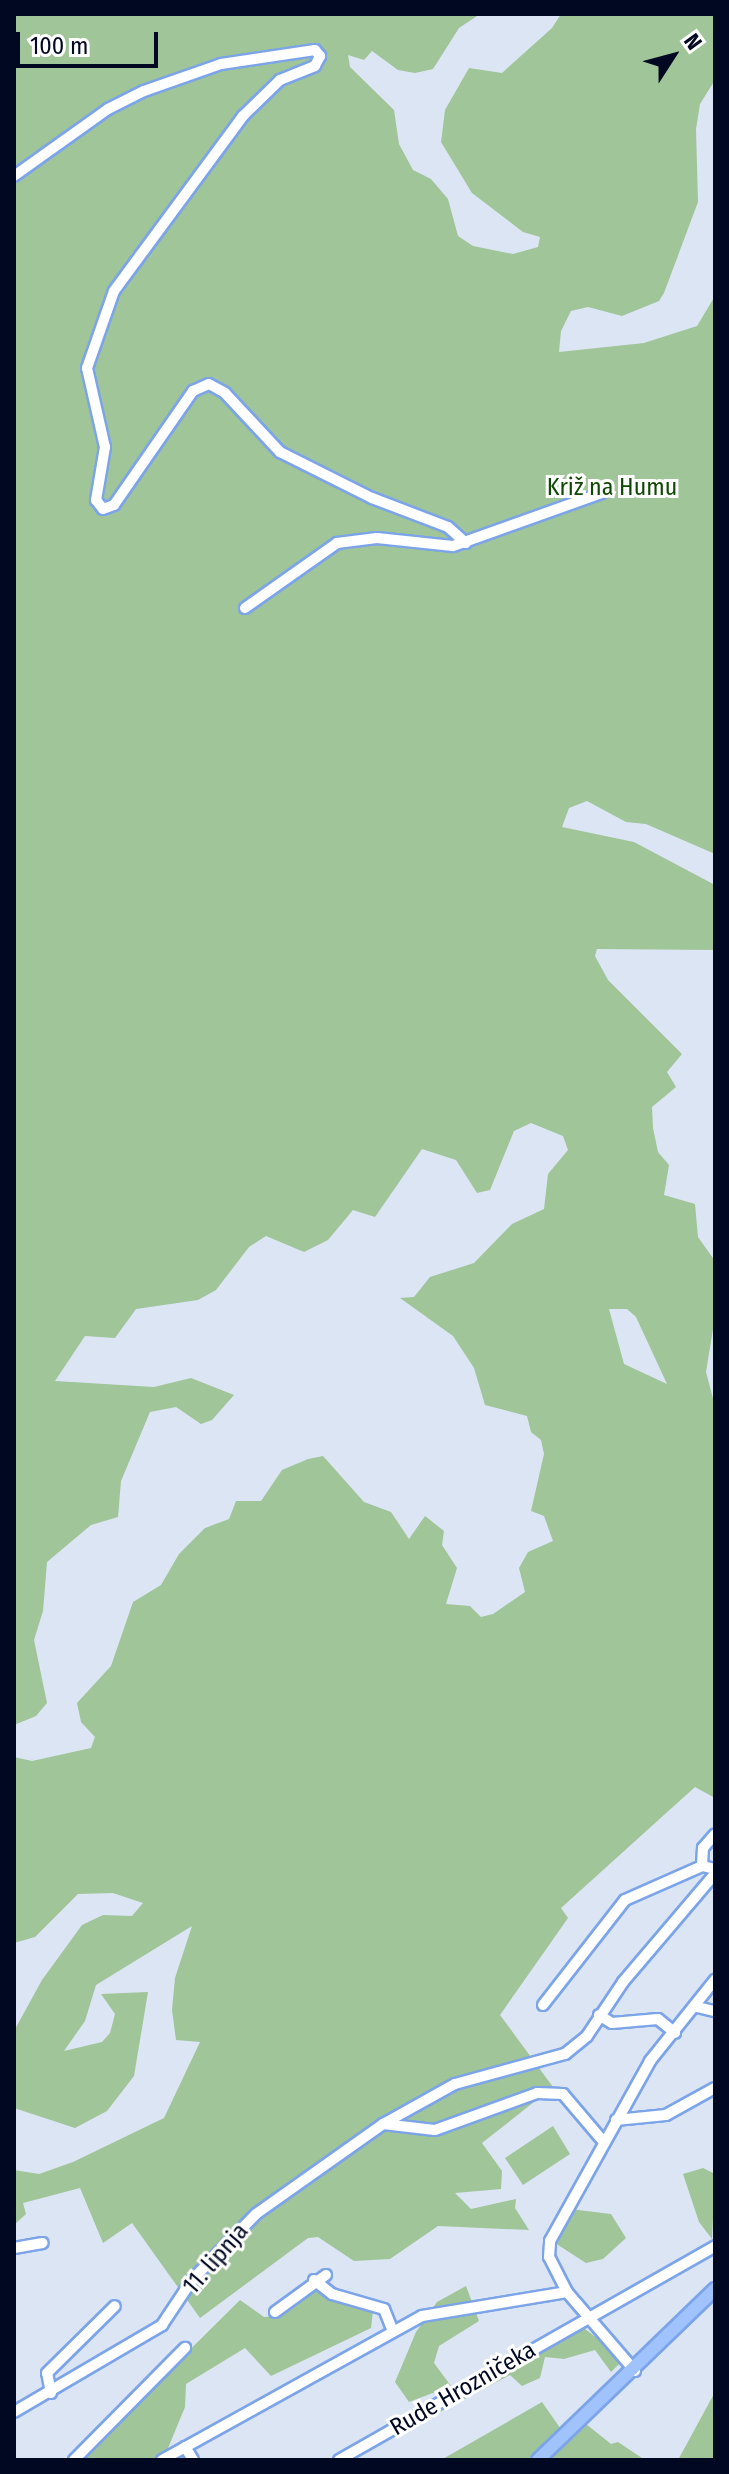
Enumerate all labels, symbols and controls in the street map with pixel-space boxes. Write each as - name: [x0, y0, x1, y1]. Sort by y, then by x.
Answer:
- scale bar: [20, 16, 162, 66]
- north arrow: [633, 16, 713, 96]
- text: N: [678, 28, 708, 55]
- text: 100 m: [30, 32, 88, 60]
- park label: Križ na Humu: [547, 474, 677, 502]
- street label: 11. lipnja: [177, 2218, 255, 2300]
- street label: Rude Hrozničeka: [385, 2336, 541, 2442]

